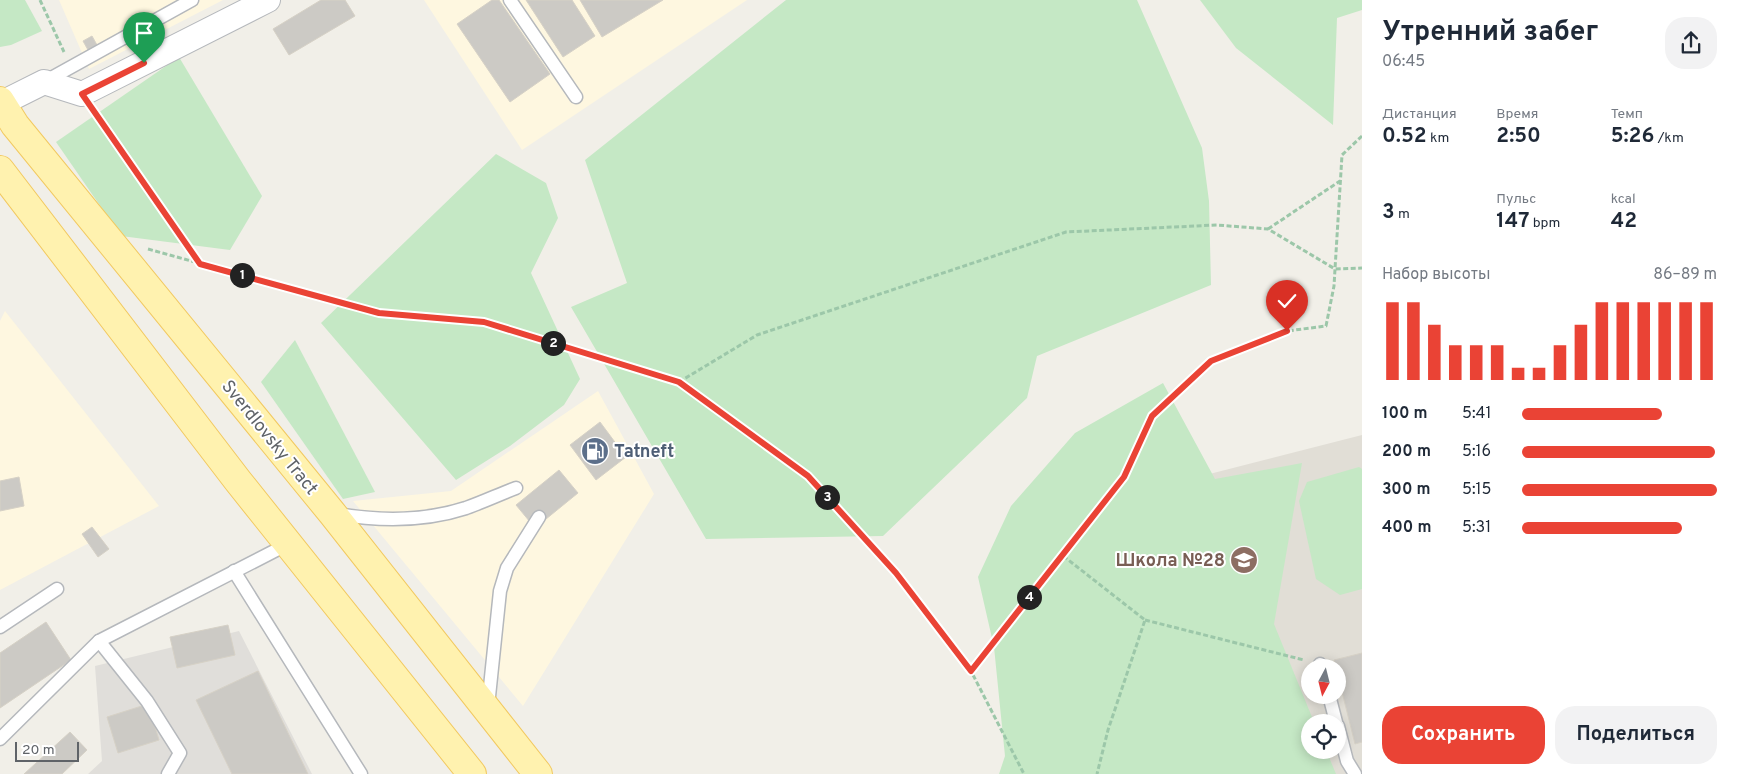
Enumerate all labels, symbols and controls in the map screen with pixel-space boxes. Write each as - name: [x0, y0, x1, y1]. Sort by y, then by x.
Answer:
- pin: [123, 12, 165, 63]
- text: Утренний забег: [1382, 15, 1598, 51]
- button: share: [1665, 17, 1717, 69]
- icon: arrive: [130, 19, 158, 47]
- text: 06:45: [1382, 52, 1425, 72]
- text: Дистанция: [1382, 106, 1457, 123]
- text: Время: [1496, 106, 1538, 123]
- text: Темп: [1611, 106, 1643, 123]
- text: 0.52: [1382, 123, 1427, 150]
- text: 2:50: [1496, 123, 1541, 150]
- text: 5:26: [1611, 123, 1654, 150]
- text: km: [1427, 130, 1449, 147]
- text: /km: [1654, 130, 1684, 147]
- text: Пульс: [1496, 191, 1536, 208]
- text: kcal: [1611, 191, 1636, 208]
- text: 3: [1382, 199, 1395, 226]
- text: m: [1395, 206, 1410, 223]
- text: 147: [1496, 208, 1530, 235]
- text: 42: [1611, 208, 1637, 235]
- text: bpm: [1530, 215, 1560, 232]
- pin: 1: [230, 262, 254, 288]
- text: Набор высоты: [1382, 265, 1490, 285]
- text: 86–89 m: [1653, 265, 1717, 285]
- text: 1: [240, 267, 245, 284]
- pin: [1266, 280, 1308, 331]
- icon: check: [1273, 287, 1301, 315]
- pin: 2: [540, 330, 566, 356]
- text: 2: [549, 335, 558, 352]
- street label: Sverdlovsky Tract: [215, 376, 322, 500]
- text: 100 m: [1382, 404, 1428, 424]
- text: 5:41: [1462, 404, 1491, 424]
- fuel station icon: Tatneft: [580, 436, 610, 466]
- place label: Tatneft: [614, 441, 674, 464]
- text: 200 m: [1382, 442, 1431, 462]
- text: 5:16: [1462, 442, 1491, 462]
- text: 300 m: [1382, 480, 1430, 500]
- text: 5:15: [1462, 480, 1491, 500]
- pin: 3: [814, 484, 840, 510]
- text: 3: [823, 489, 832, 506]
- text: 400 m: [1382, 518, 1431, 538]
- text: 5:31: [1462, 518, 1491, 538]
- school or university icon: Школа №28: [1229, 545, 1259, 575]
- place label: Школа №28: [1115, 550, 1225, 573]
- pin: 4: [1016, 584, 1042, 610]
- text: 4: [1025, 589, 1034, 606]
- north arrow: [1301, 659, 1346, 704]
- map controls: [1301, 659, 1346, 759]
- button: Сохранить: [1382, 706, 1545, 764]
- button: Поделиться: [1555, 706, 1717, 764]
- button: locate: [1301, 714, 1346, 759]
- scale bar: [15, 739, 79, 762]
- text: 20 m: [22, 742, 55, 759]

